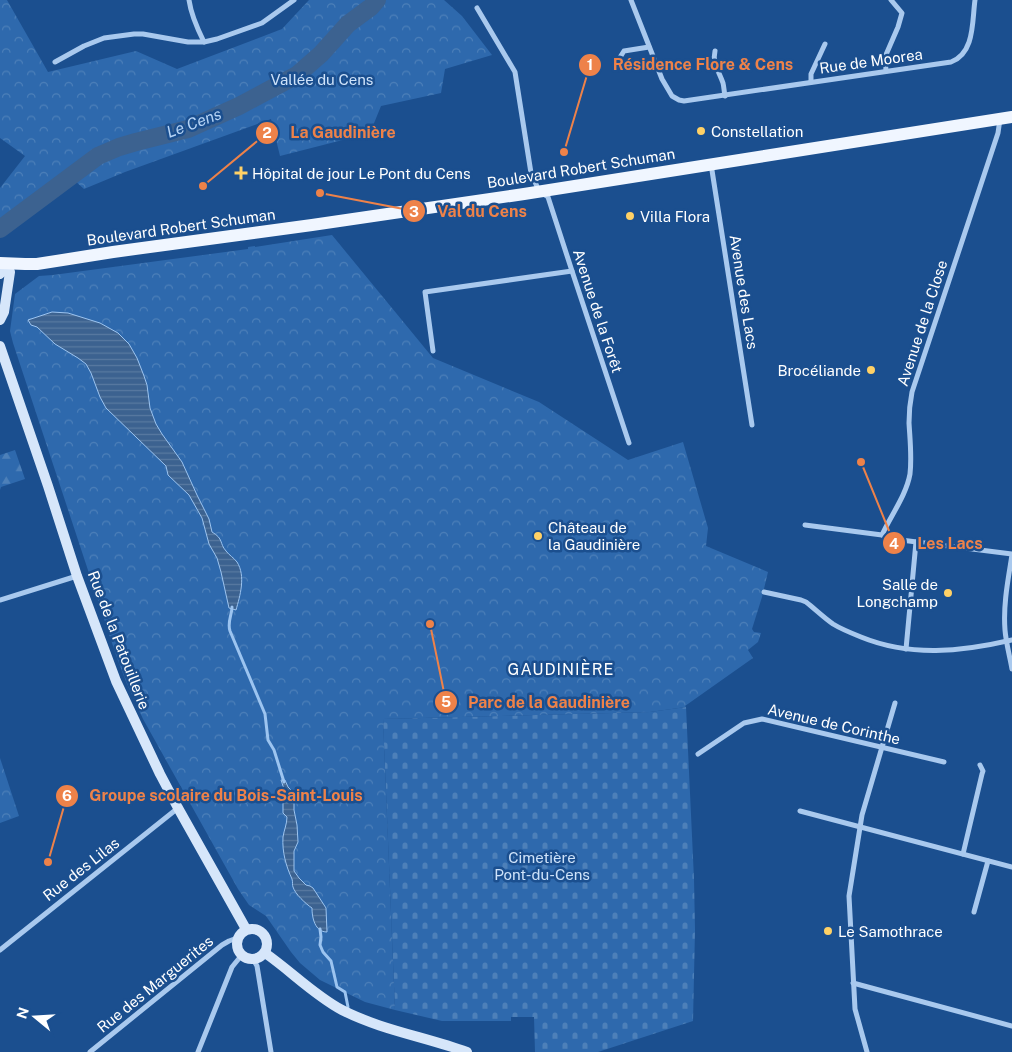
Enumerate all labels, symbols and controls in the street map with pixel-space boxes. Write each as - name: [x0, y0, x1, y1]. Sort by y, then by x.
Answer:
- street label: Rue de Moorea: [818, 45, 924, 77]
- callout: Résidence Flore & Cens: [578, 49, 803, 80]
- text: Résidence Flore & Cens: [613, 55, 793, 74]
- text: 1: [587, 56, 593, 73]
- park label: Vallée du Cens: [271, 71, 373, 88]
- water label: Le Cens: [164, 104, 224, 142]
- callout: La Gaudinière: [255, 117, 405, 148]
- text: La Gaudinière: [290, 123, 396, 142]
- place label: Constellation: [711, 123, 803, 140]
- text: 2: [262, 124, 272, 141]
- marker: Constellation: [695, 125, 707, 137]
- street label: Boulevard Robert Schuman: [486, 145, 676, 191]
- place label: Hôpital de jour Le Pont du Cens: [252, 165, 471, 182]
- marker: Hôpital de jour Le Pont du Cens: [234, 166, 248, 180]
- callout: Val du Cens: [402, 196, 537, 227]
- text: Val du Cens: [437, 202, 527, 221]
- text: 3: [409, 203, 419, 220]
- street label: Boulevard Robert Schuman: [86, 205, 276, 249]
- place label: Villa Flora: [640, 208, 710, 225]
- marker: Villa Flora: [624, 210, 636, 222]
- street label: Avenue des Lacs: [727, 233, 761, 351]
- street label: Avenue de la Forêt: [570, 247, 626, 375]
- street label: Avenue de la Close: [894, 258, 950, 388]
- place label: Brocéliande: [778, 362, 861, 379]
- marker: Brocéliande: [865, 364, 877, 376]
- place label: Château de la Gaudinière: [548, 519, 640, 553]
- callout: Les Lacs: [882, 528, 992, 559]
- marker: Château de la Gaudinière: [532, 530, 544, 542]
- text: Les Lacs: [917, 534, 983, 553]
- text: 4: [889, 535, 899, 552]
- street label: Rue de la Patouillerie: [85, 568, 153, 712]
- place label: Salle de Longchamp: [857, 576, 938, 610]
- marker: Salle de Longchamp: [942, 587, 954, 599]
- district label: GAUDINIÈRE: [508, 659, 614, 679]
- callout: Parc de la Gaudinière: [433, 687, 640, 718]
- text: 5: [441, 693, 451, 710]
- text: Parc de la Gaudinière: [468, 693, 630, 712]
- street label: Avenue de Corinthe: [766, 700, 902, 748]
- callout: Groupe scolaire du Bois-Saint-Louis: [54, 780, 373, 811]
- text: Groupe scolaire du Bois-Saint-Louis: [89, 786, 363, 805]
- text: 6: [62, 787, 72, 804]
- street label: Rue des Lilas: [40, 834, 122, 904]
- park label: Cimetière Pont-du-Cens: [494, 849, 590, 883]
- place label: Le Samothrace: [838, 923, 943, 940]
- marker: Le Samothrace: [822, 925, 834, 937]
- street label: Rue des Marguerites: [94, 932, 216, 1036]
- north arrow: [10, 992, 60, 1042]
- text: N: [13, 1005, 32, 1021]

